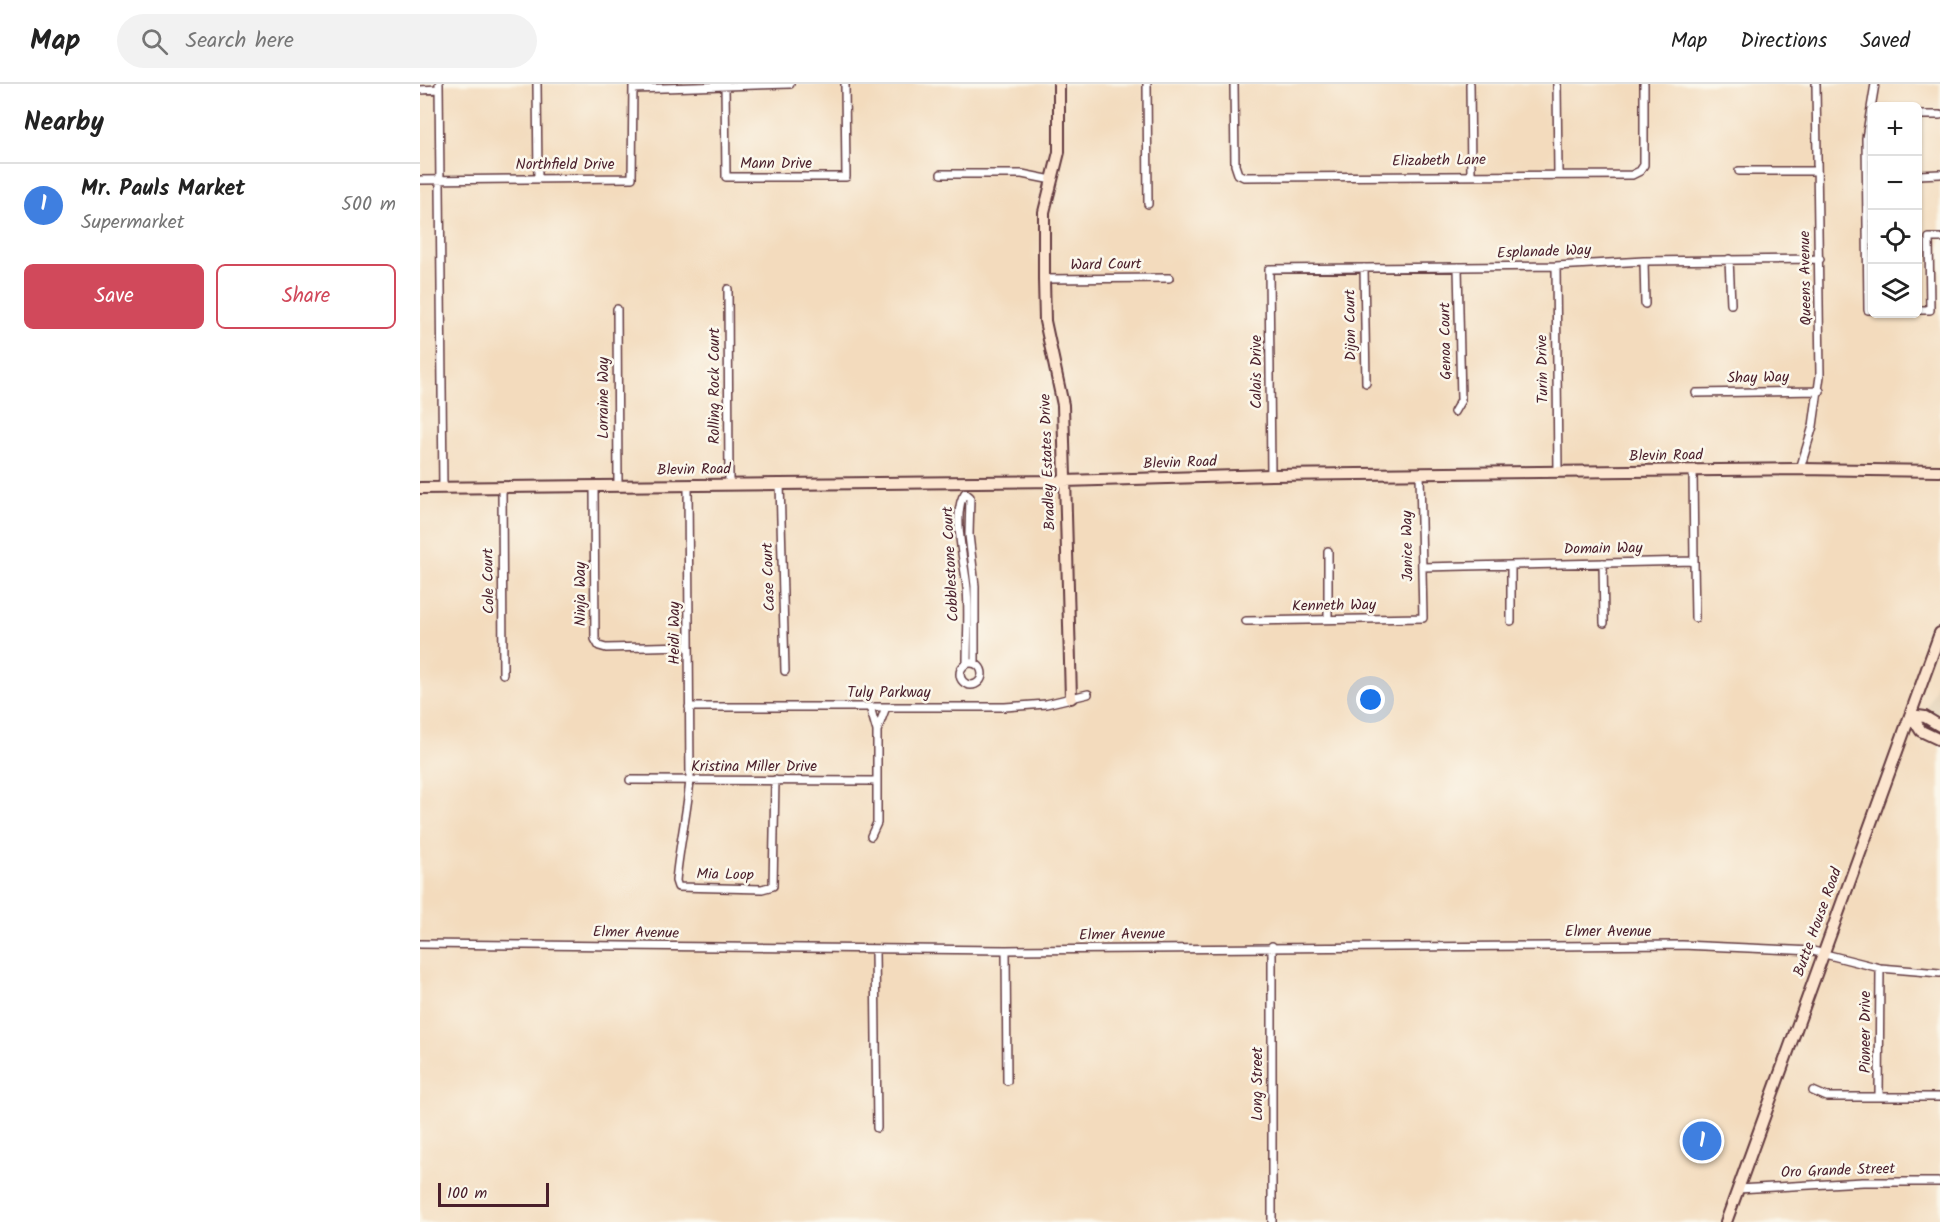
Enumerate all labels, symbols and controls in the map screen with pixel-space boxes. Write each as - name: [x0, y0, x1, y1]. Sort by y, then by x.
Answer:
- search box: [117, 14, 537, 68]
- text: Map: [30, 19, 81, 64]
- text: Search here: [186, 24, 294, 59]
- icon: search: [138, 25, 171, 58]
- text: Map: [1671, 25, 1707, 58]
- text: Directions: [1740, 25, 1827, 58]
- text: Saved: [1860, 25, 1910, 58]
- text: Nearby: [24, 102, 104, 144]
- map controls: [1868, 102, 1922, 318]
- button: +: [1868, 102, 1922, 156]
- street label: Elizabeth Lane: [1392, 148, 1487, 174]
- street label: Mann Drive: [740, 152, 812, 176]
- street label: Northfield Drive: [516, 153, 615, 177]
- button: −: [1868, 156, 1922, 210]
- text: Mr. Pauls Market: [81, 172, 245, 207]
- text: 1: [40, 189, 47, 221]
- text: 500 m: [341, 189, 396, 221]
- text: Supermarket: [81, 207, 184, 239]
- button: locate: [1868, 210, 1922, 264]
- street label: Queens Avenue: [1793, 230, 1819, 326]
- street label: Esplanade Way: [1497, 238, 1592, 266]
- street label: Ward Court: [1070, 252, 1142, 278]
- button: Save: [24, 264, 204, 329]
- button: Share: [216, 264, 396, 329]
- button: layers: [1868, 264, 1922, 318]
- street label: Dijon Court: [1338, 289, 1364, 361]
- street label: Genoa Court: [1433, 302, 1459, 380]
- street label: Rolling Rock Court: [703, 327, 727, 444]
- street label: Turin Drive: [1530, 334, 1556, 404]
- street label: Calais Drive: [1245, 335, 1269, 409]
- street label: Lorraine Way: [592, 356, 616, 439]
- street label: Shay Way: [1727, 365, 1790, 391]
- street label: Bradley Estates Drive: [1034, 393, 1062, 531]
- street label: Blevin Road: [1629, 443, 1704, 469]
- street label: Blevin Road: [1143, 450, 1218, 476]
- street label: Blevin Road: [657, 457, 732, 483]
- street label: Cobblestone Court: [936, 506, 966, 622]
- street label: Janice Way: [1395, 509, 1421, 582]
- street label: Domain Way: [1563, 536, 1644, 562]
- street label: Case Court: [756, 542, 782, 612]
- street label: Cole Court: [476, 548, 502, 614]
- street label: Ninja Way: [569, 561, 593, 626]
- street label: Kenneth Way: [1292, 593, 1377, 619]
- street label: Heidi Way: [663, 600, 687, 665]
- street label: Tuly Parkway: [847, 681, 932, 705]
- your location: [1356, 685, 1385, 714]
- street label: Kristina Miller Drive: [691, 755, 817, 779]
- street label: Mia Loop: [696, 863, 754, 887]
- street label: Butte House Road: [1787, 864, 1849, 980]
- street label: Elmer Avenue: [593, 920, 680, 946]
- street label: Elmer Avenue: [1565, 920, 1651, 944]
- street label: Elmer Avenue: [1079, 922, 1166, 948]
- street label: Pioneer Drive: [1854, 991, 1878, 1073]
- street label: Long Street: [1246, 1047, 1270, 1121]
- pin: 1: [1682, 1118, 1722, 1164]
- street label: Oro Grande Street: [1780, 1157, 1896, 1185]
- scale bar: [438, 1180, 549, 1208]
- text: 100 m: [447, 1181, 487, 1206]

